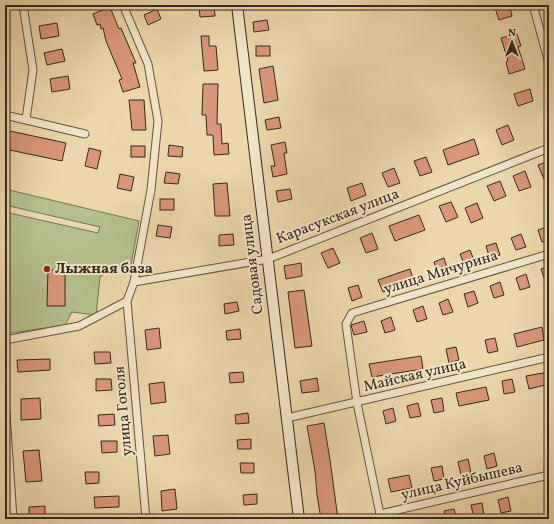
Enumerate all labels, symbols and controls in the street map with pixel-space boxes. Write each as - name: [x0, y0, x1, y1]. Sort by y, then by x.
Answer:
- north arrow: [492, 22, 532, 62]
- text: N: [508, 26, 516, 41]
- street label: Карасукская улица: [273, 184, 403, 250]
- street label: Садовая улица: [236, 213, 270, 315]
- street label: улица Мичурина: [381, 246, 501, 300]
- place label: Лыжная база: [55, 259, 153, 280]
- marker: Лыжная база: [42, 264, 52, 274]
- street label: Майская улица: [362, 354, 468, 398]
- street label: улица Гоголя: [110, 365, 138, 457]
- street label: улица Куйбышева: [399, 458, 525, 506]

